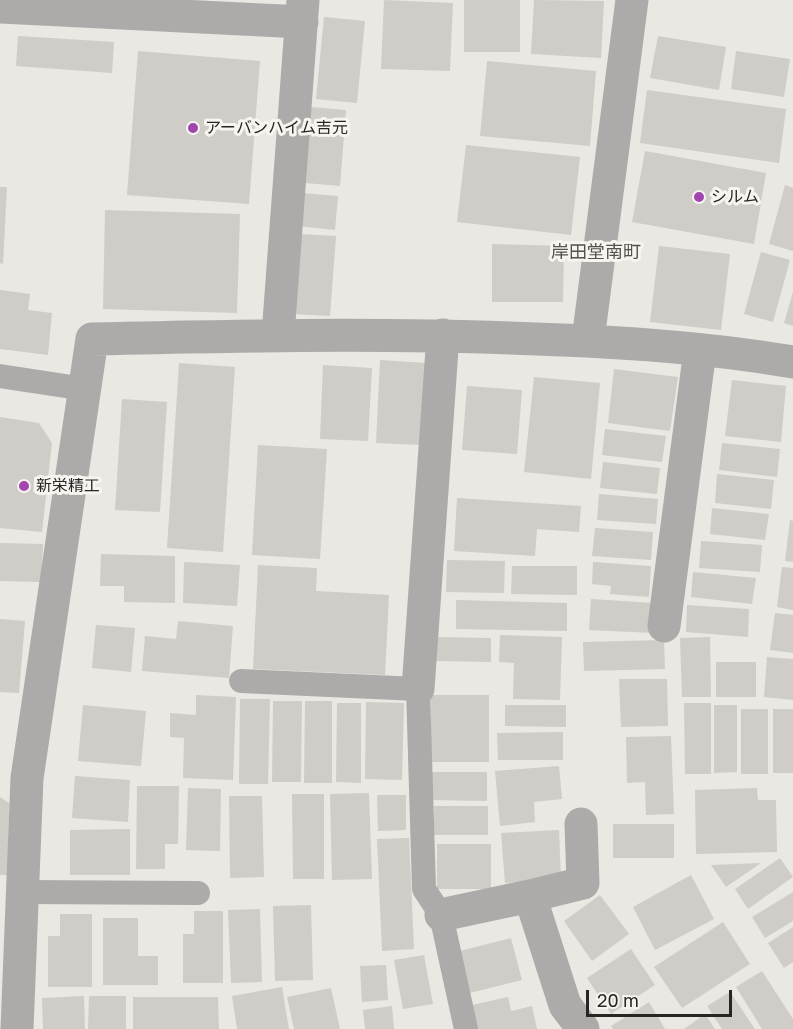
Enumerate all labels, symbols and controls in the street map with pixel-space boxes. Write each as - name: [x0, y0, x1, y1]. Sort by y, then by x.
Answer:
- place label: アーバンハイム吉元: [205, 118, 348, 138]
- marker: アーバンハイム吉元: [186, 121, 200, 135]
- place label: シルム: [711, 187, 759, 207]
- marker: シルム: [692, 190, 706, 204]
- district label: 岸田堂南町: [551, 241, 641, 263]
- place label: 新栄精工: [36, 476, 100, 496]
- marker: 新栄精工: [17, 479, 31, 493]
- scale bar: [589, 978, 734, 1016]
- text: 20 m: [597, 989, 639, 1011]

